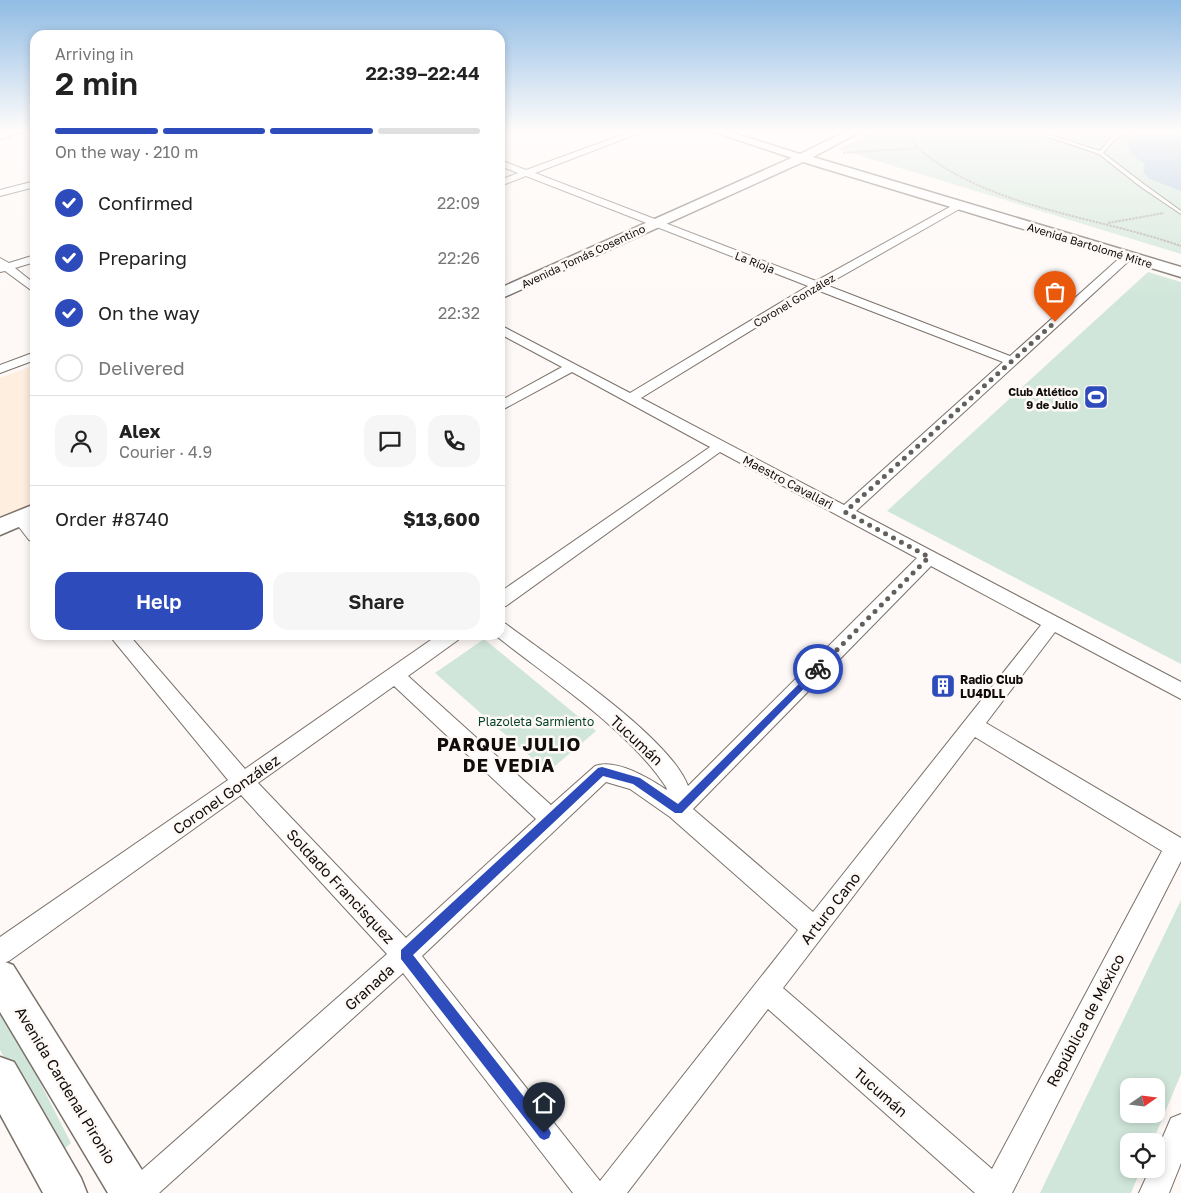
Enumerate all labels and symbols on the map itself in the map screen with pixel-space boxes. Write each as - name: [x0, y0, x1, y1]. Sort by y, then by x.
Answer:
- street label: Avenida Bartolomé Mitre: [1026, 220, 1154, 270]
- street label: Avenida Tomás Cosentino: [519, 221, 647, 290]
- street label: La Rioja: [733, 248, 777, 276]
- street label: Coronel González: [751, 270, 837, 329]
- pin: [1034, 271, 1076, 322]
- sports icon: Club Atlético 9 de Julio: [1083, 384, 1109, 410]
- place label: Club Atlético 9 de Julio: [1008, 385, 1078, 411]
- street label: Maestro Cavallari: [740, 452, 836, 512]
- courier: [793, 644, 843, 694]
- place label: Radio Club LU4DLL: [960, 672, 1024, 701]
- building icon: Radio Club LU4DLL: [930, 673, 956, 699]
- street label: Tucumán: [607, 711, 667, 769]
- park label: Plazoleta Sarmiento: [478, 714, 594, 729]
- district label: PARQUE JULIO DE VEDIA: [437, 733, 581, 776]
- street label: Coronel González: [169, 750, 283, 838]
- street label: Soldado Francisquez: [283, 825, 399, 947]
- street label: Arturo Cano: [796, 868, 864, 948]
- street label: República de México: [1042, 950, 1128, 1090]
- street label: Granada: [341, 960, 397, 1014]
- street label: Avenida Cardenal Pironio: [12, 1003, 120, 1167]
- street label: Tucumán: [850, 1064, 912, 1120]
- north arrow: [1120, 1078, 1165, 1122]
- pin: [523, 1082, 565, 1133]

